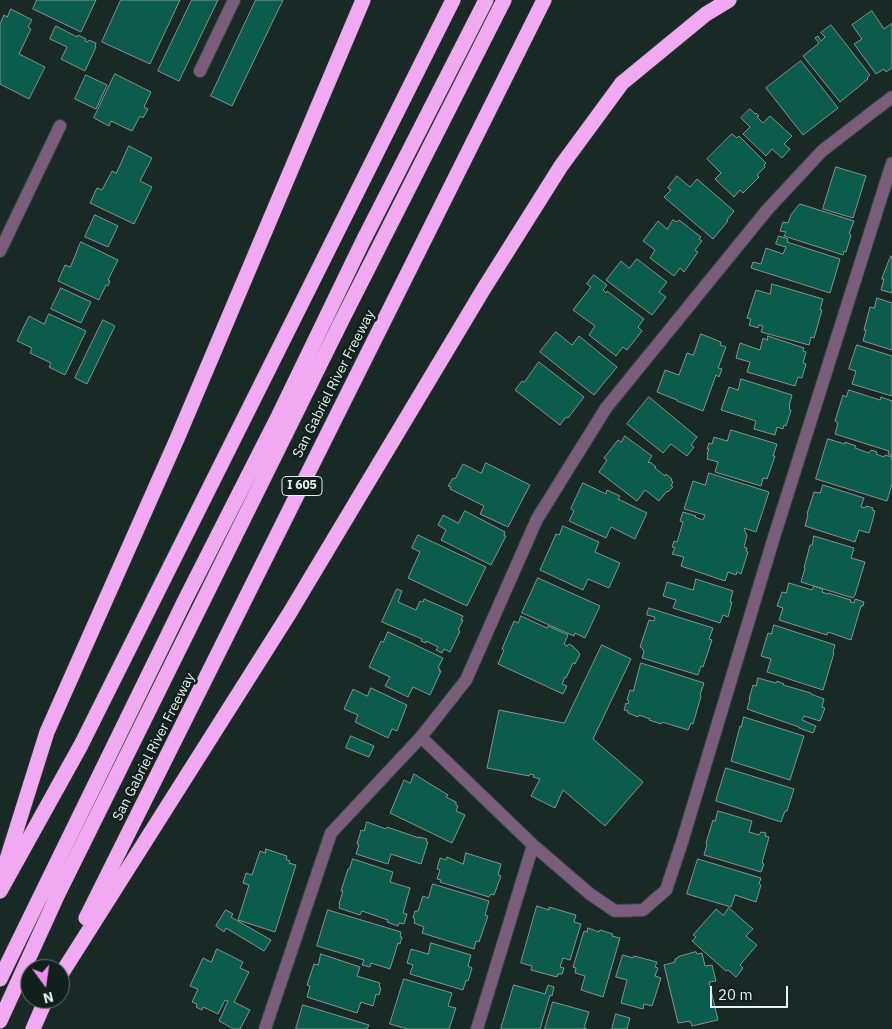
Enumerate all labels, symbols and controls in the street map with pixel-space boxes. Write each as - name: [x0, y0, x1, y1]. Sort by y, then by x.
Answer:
- street label: San Gabriel River Freeway: [289, 307, 379, 461]
- road number: I 605: [282, 476, 322, 496]
- street label: San Gabriel River Freeway: [109, 670, 199, 824]
- north arrow: [20, 959, 70, 1009]
- scale bar: [712, 976, 790, 1008]
- text: 20 m: [718, 985, 753, 1004]
- text: N: [41, 988, 55, 1008]

